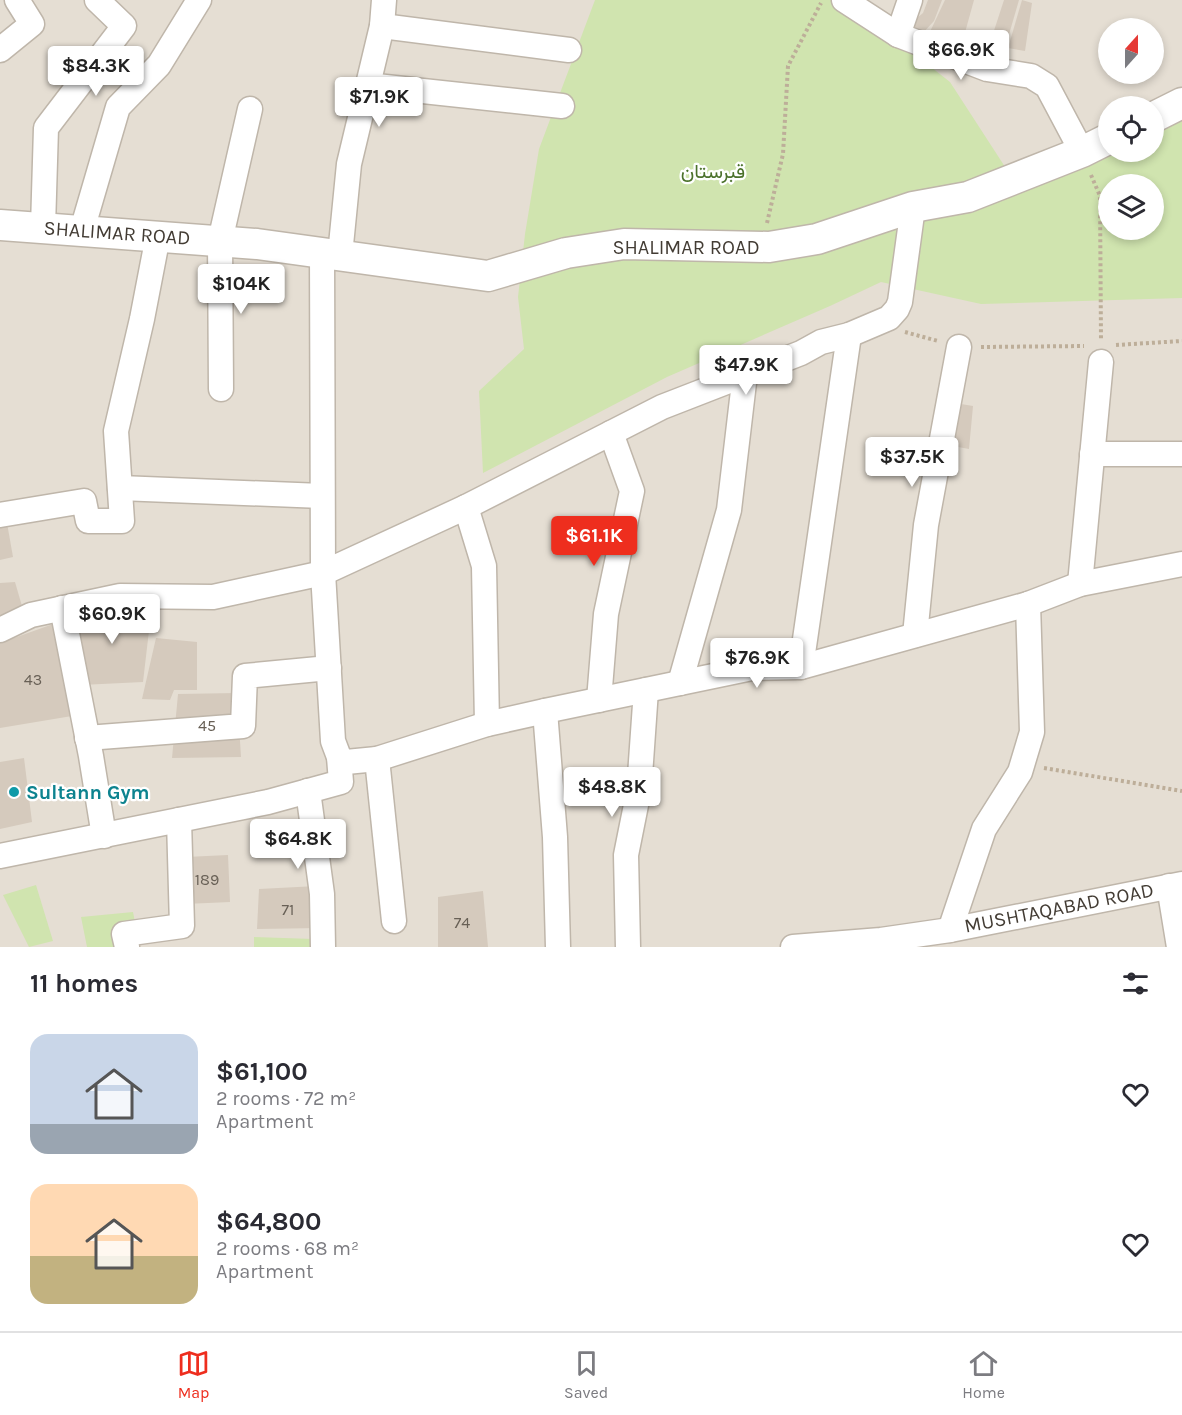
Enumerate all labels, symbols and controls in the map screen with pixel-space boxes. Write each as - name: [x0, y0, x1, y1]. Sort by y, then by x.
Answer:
- north arrow: [1098, 18, 1164, 84]
- map controls: [1098, 18, 1164, 240]
- pin: $66.9K: [912, 30, 1010, 81]
- text: $66.9K: [927, 38, 995, 61]
- pin: $84.3K: [47, 46, 145, 97]
- text: $84.3K: [62, 54, 130, 77]
- pin: $71.9K: [330, 77, 428, 128]
- text: $71.9K: [349, 85, 409, 108]
- button: locate: [1098, 96, 1164, 162]
- park label: قبرستان: [681, 160, 745, 184]
- button: layers: [1098, 174, 1164, 240]
- street label: SHALIMAR ROAD: [43, 216, 191, 250]
- street label: SHALIMAR ROAD: [612, 236, 760, 259]
- pin: $104K: [199, 264, 283, 315]
- text: $104K: [212, 272, 270, 295]
- pin: $47.9K: [697, 345, 795, 396]
- text: $47.9K: [713, 353, 779, 376]
- pin: $37.5K: [863, 437, 961, 488]
- text: $37.5K: [879, 445, 945, 468]
- pin: $61.1K: [545, 516, 643, 567]
- text: $61.1K: [565, 524, 623, 547]
- pin: $60.9K: [63, 594, 161, 645]
- text: $60.9K: [78, 602, 146, 625]
- pin: $76.9K: [708, 638, 806, 689]
- text: $76.9K: [724, 646, 790, 669]
- house number: 43: [24, 670, 42, 689]
- house number: 45: [198, 716, 216, 735]
- pin: $48.8K: [563, 767, 661, 818]
- text: $48.8K: [578, 775, 646, 798]
- place label: Sultann Gym: [26, 781, 150, 804]
- marker: Sultann Gym: [7, 785, 21, 799]
- pin: $64.8K: [249, 819, 347, 870]
- text: $64.8K: [264, 827, 332, 850]
- house number: 189: [195, 870, 219, 889]
- street label: MUSHTAQABAD ROAD: [962, 878, 1156, 938]
- house number: 71: [282, 900, 294, 919]
- house number: 74: [454, 913, 470, 932]
- icon: filters: [1119, 967, 1152, 1000]
- text: 11 homes: [30, 968, 138, 999]
- text: $61,100: [216, 1056, 308, 1087]
- icon: home: [78, 1058, 150, 1130]
- icon: heart: [1119, 1078, 1152, 1111]
- text: 2 rooms · 72 m²: [216, 1087, 356, 1110]
- text: Apartment: [216, 1110, 314, 1133]
- text: $64,800: [216, 1206, 321, 1237]
- icon: home: [78, 1208, 150, 1280]
- icon: heart: [1119, 1228, 1152, 1261]
- text: 2 rooms · 68 m²: [216, 1237, 359, 1260]
- text: Apartment: [216, 1260, 314, 1283]
- tab: Map: [177, 1347, 210, 1402]
- tab: Saved: [564, 1347, 608, 1402]
- tab: Home: [962, 1347, 1005, 1402]

